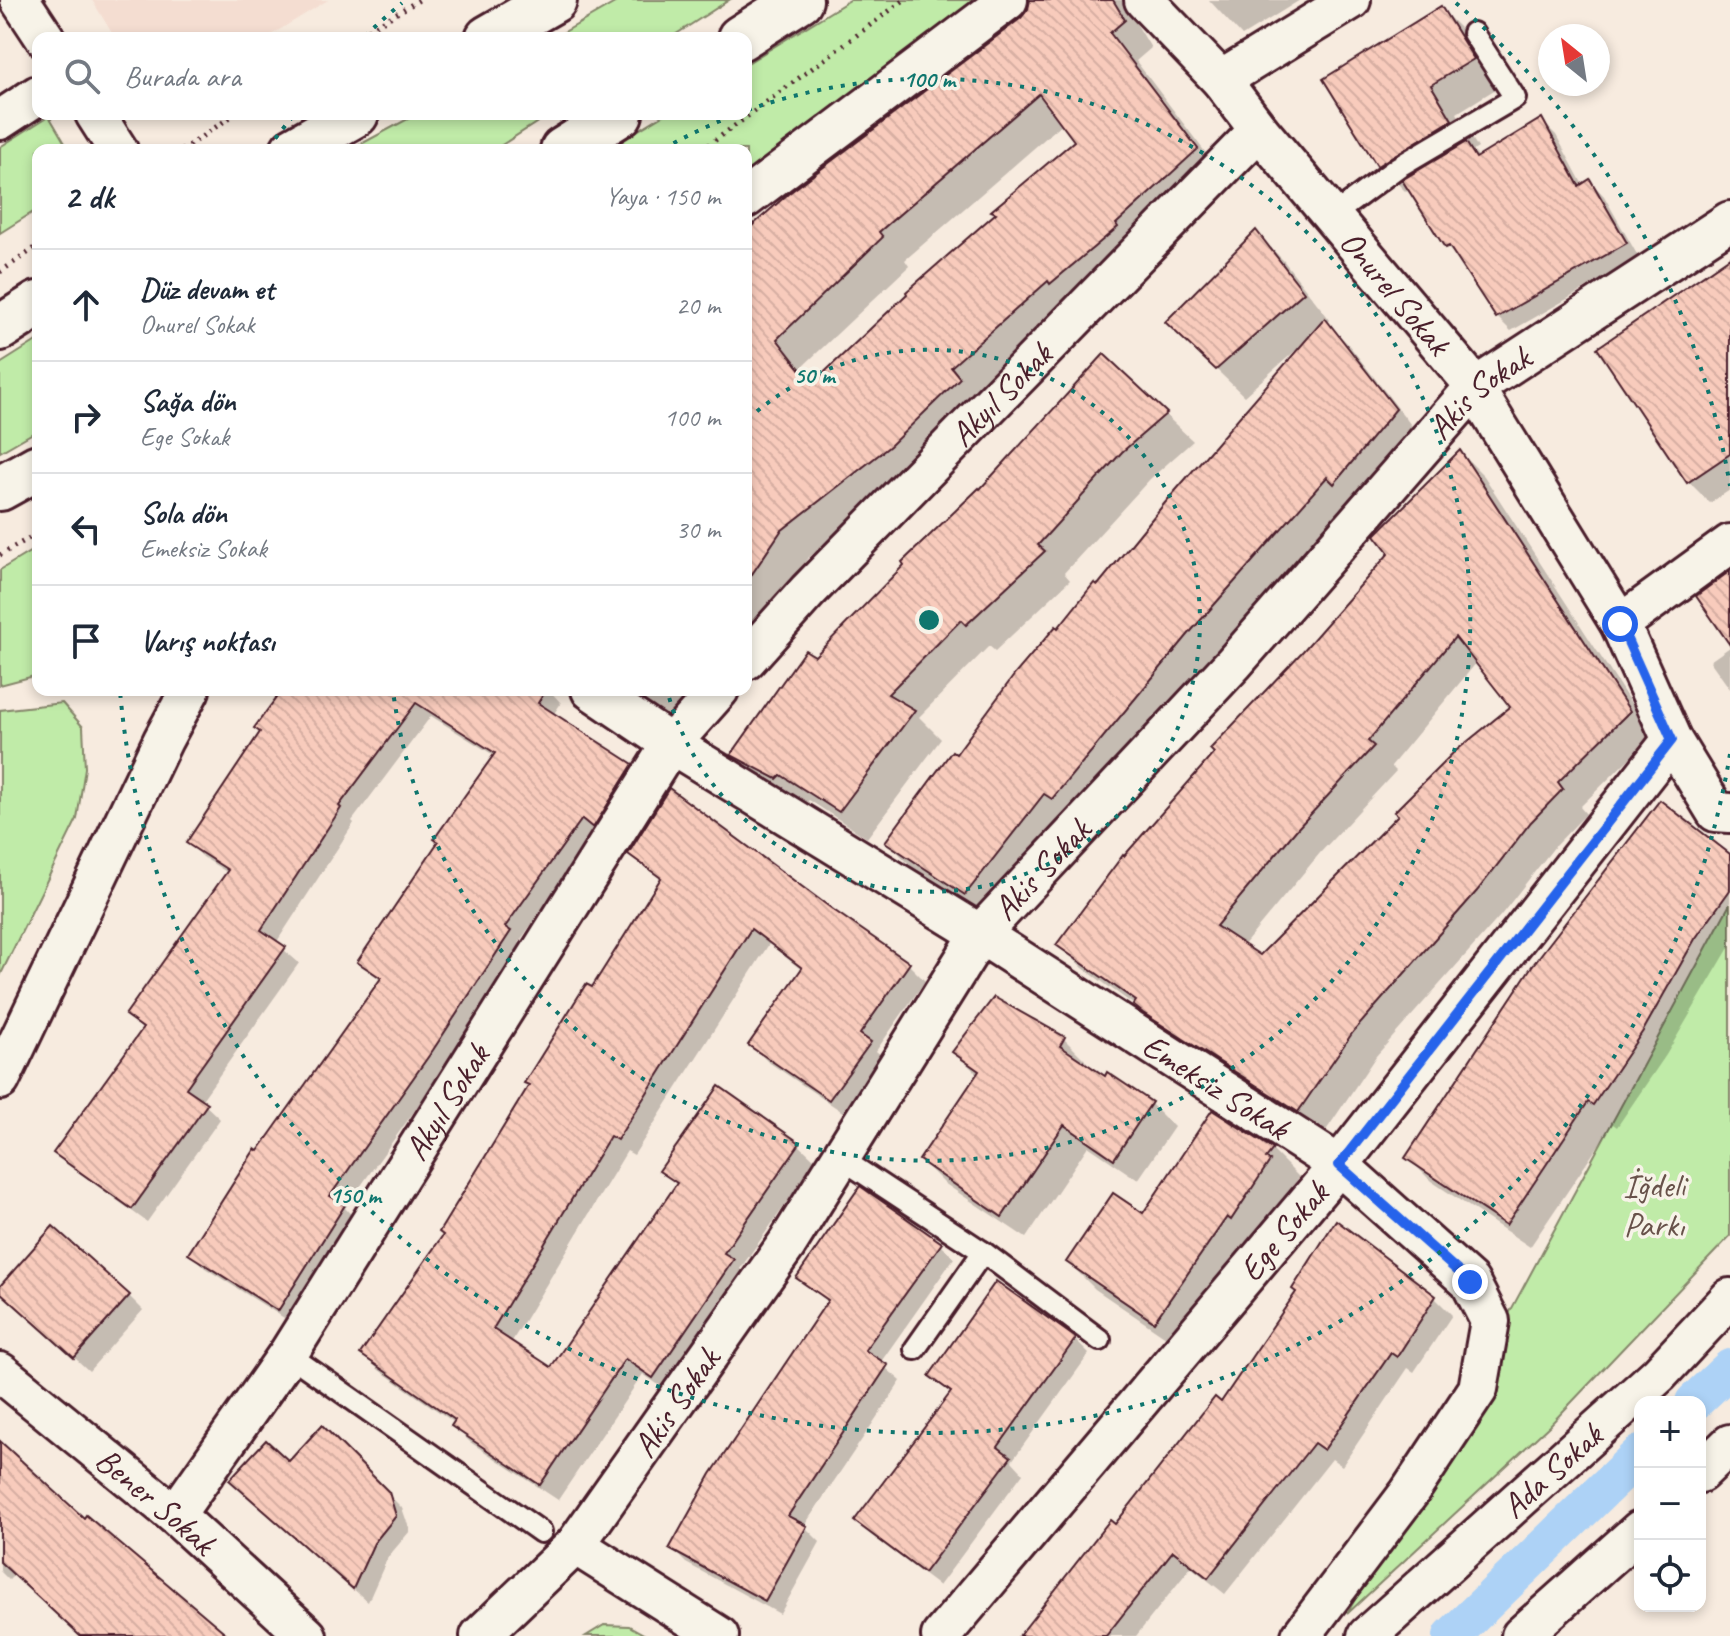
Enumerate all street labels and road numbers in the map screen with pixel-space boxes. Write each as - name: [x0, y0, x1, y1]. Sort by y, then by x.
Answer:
- street label: Onurel Sokak: [1331, 221, 1462, 366]
- street label: Akyıl Sokak: [941, 332, 1063, 455]
- street label: Akis Sokak: [1418, 335, 1540, 448]
- street label: Akis Sokak: [983, 808, 1101, 929]
- street label: Emeksiz Sokak: [1135, 1023, 1299, 1151]
- street label: Akyıl Sokak: [394, 1035, 500, 1168]
- street label: Ege Sokak: [1229, 1171, 1339, 1290]
- street label: Akis Sokak: [623, 1338, 730, 1465]
- street label: Ada Sokak: [1493, 1413, 1613, 1527]
- street label: Bener Sokak: [87, 1438, 226, 1565]

